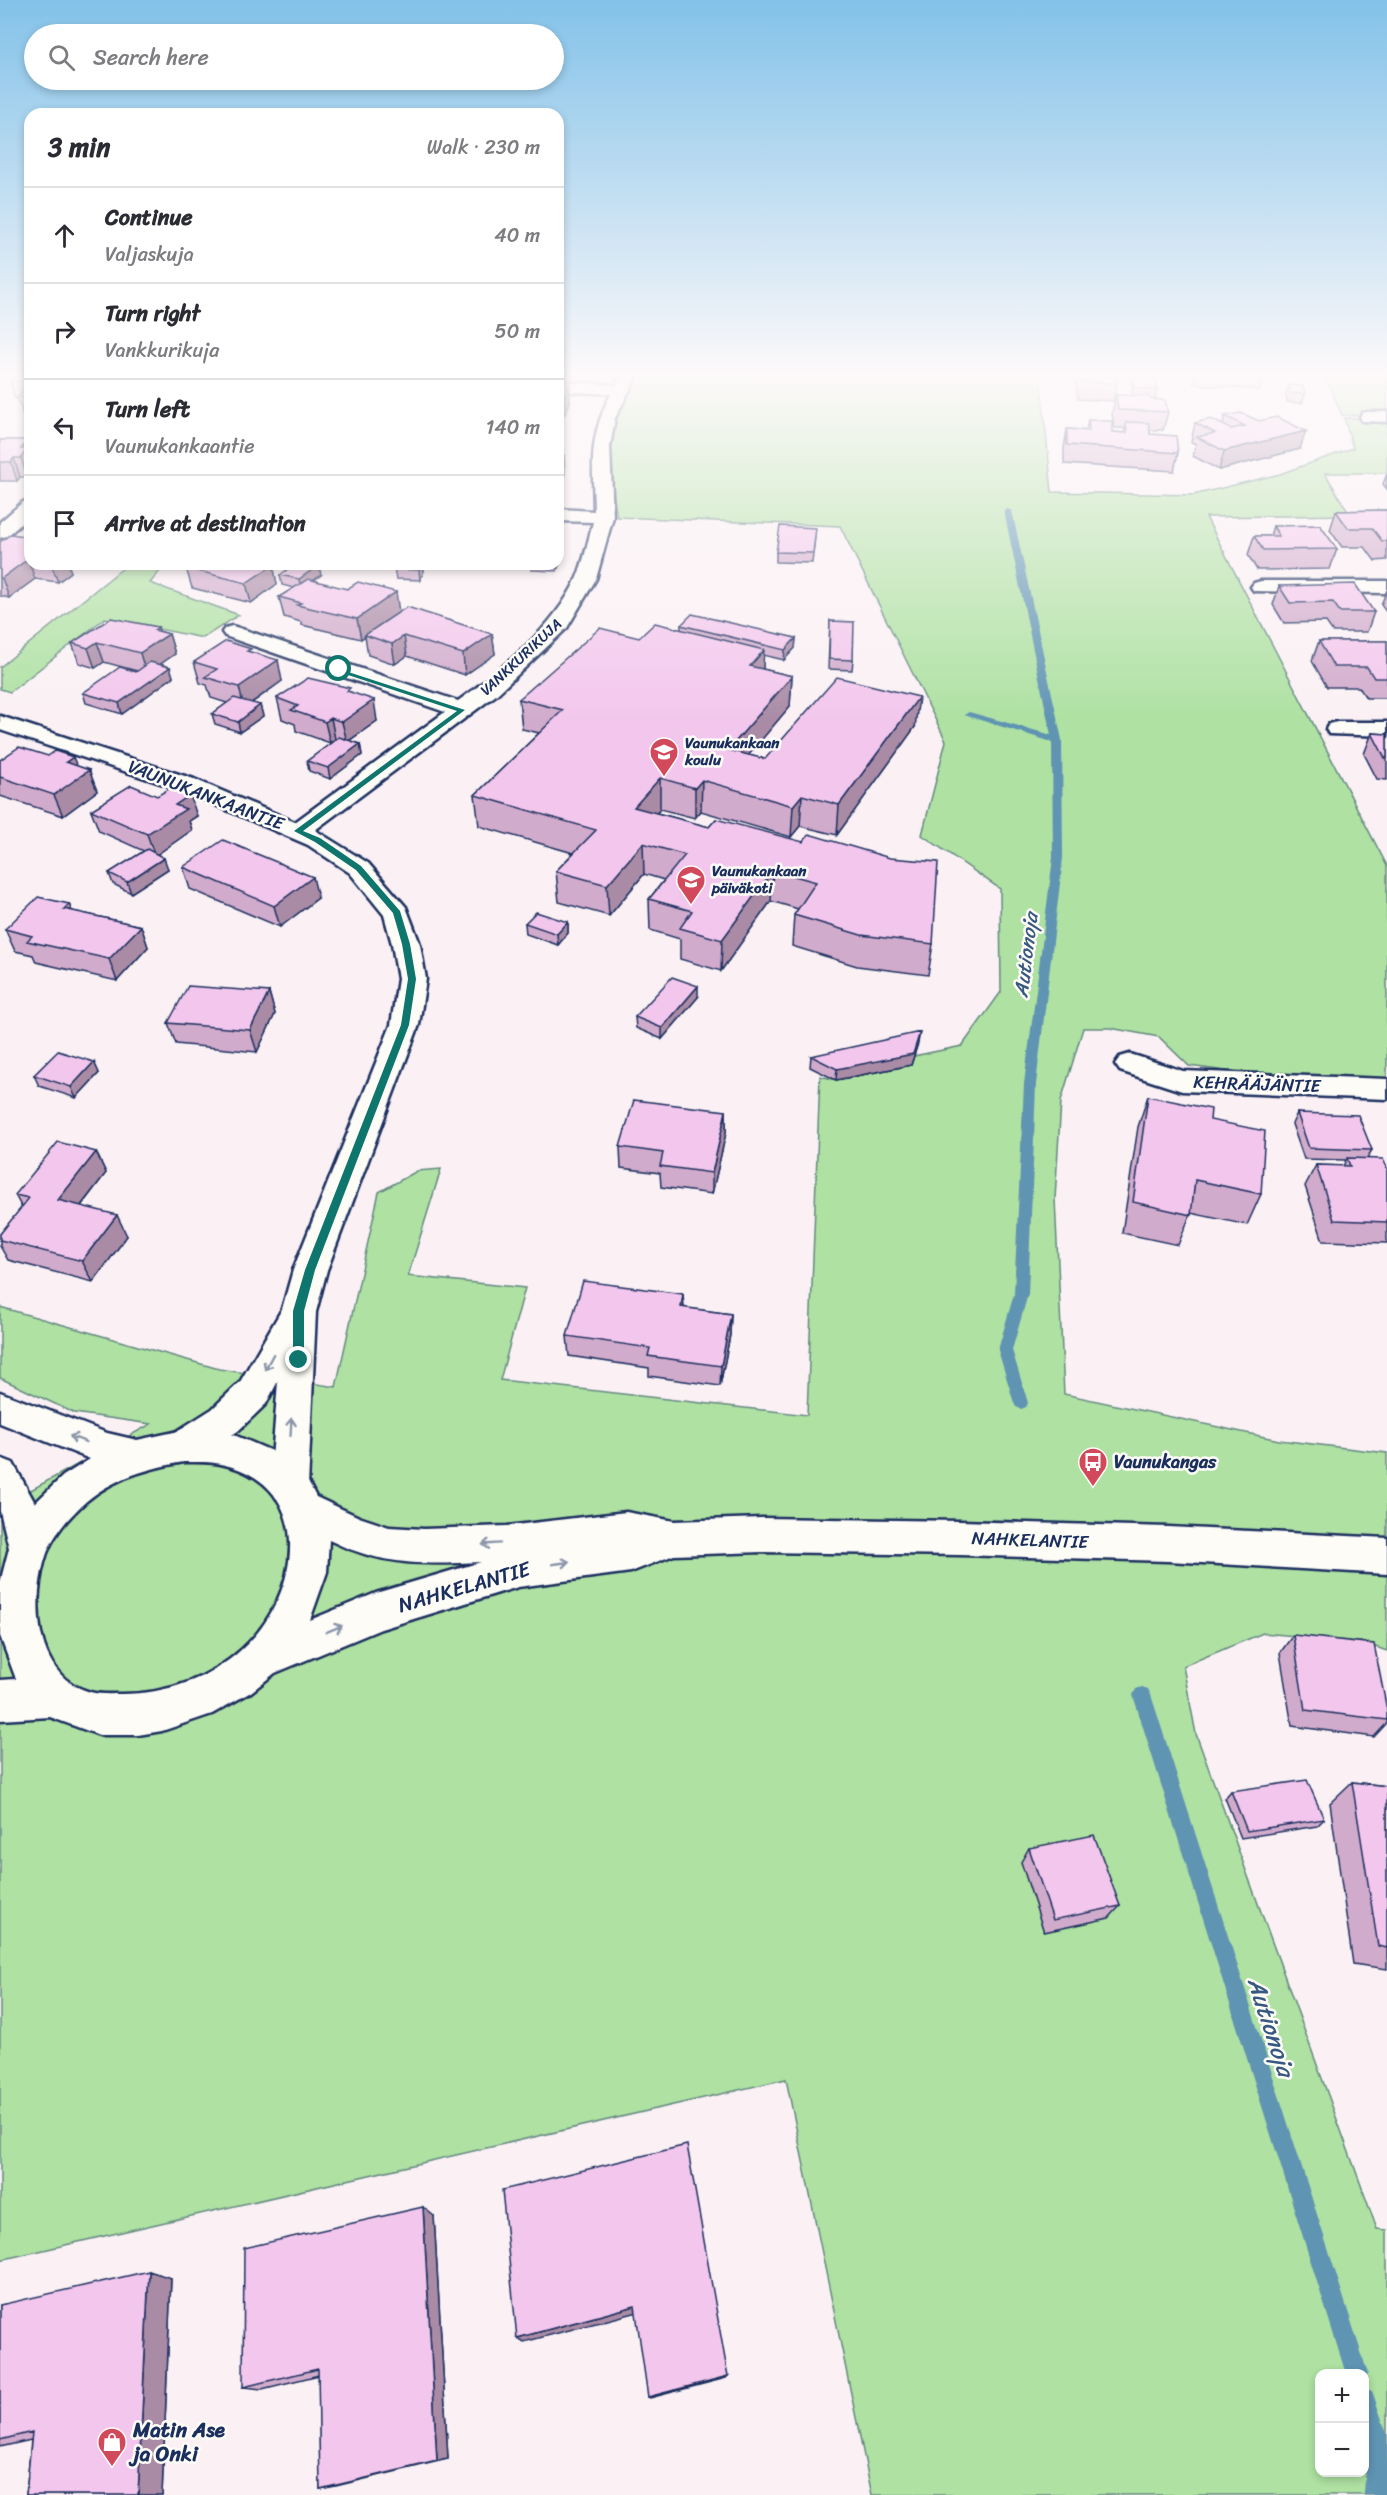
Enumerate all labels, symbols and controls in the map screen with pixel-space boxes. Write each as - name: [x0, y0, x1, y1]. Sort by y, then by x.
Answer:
- search box: [24, 24, 564, 90]
- text: Search here: [93, 38, 209, 77]
- icon: search: [45, 41, 78, 74]
- text: 3 min: [48, 124, 110, 170]
- text: Walk · 230 m: [427, 130, 540, 165]
- text: Continue: [105, 198, 193, 237]
- text: 40 m: [494, 218, 540, 253]
- icon: ahead: [48, 219, 81, 252]
- text: Valjaskuja: [105, 237, 194, 272]
- text: Turn right: [105, 294, 200, 333]
- text: 50 m: [495, 314, 540, 349]
- icon: right: [48, 315, 81, 348]
- text: Vankkurikuja: [105, 333, 219, 368]
- text: Turn left: [105, 390, 190, 429]
- text: 140 m: [486, 410, 540, 445]
- icon: left: [48, 411, 81, 444]
- text: Vaunukankaantie: [105, 429, 255, 464]
- text: Arrive at destination: [105, 504, 306, 543]
- icon: arrive: [48, 507, 81, 540]
- street label: VANKKURIKUJA: [474, 612, 568, 702]
- route start: [325, 655, 351, 681]
- place label: Vaunukankaan koulu: [684, 730, 780, 773]
- school or university icon: Vaunukankaan koulu: [648, 736, 680, 778]
- street label: VAUNUKANKAANTIE: [123, 751, 290, 840]
- place label: Vaunukankaan päiväkoti: [711, 858, 807, 901]
- school or university icon: Vaunukankaan päiväkoti: [675, 864, 707, 906]
- water label: Autionoja: [1003, 908, 1049, 1000]
- street label: KEHRÄÄJÄNTIE: [1193, 1066, 1322, 1102]
- route end: [285, 1346, 311, 1372]
- one-way arrow: [263, 1353, 275, 1370]
- one-way arrow: [285, 1418, 296, 1438]
- one-way arrow: [70, 1432, 88, 1443]
- bus stop icon: Vaunukangas: [1077, 1446, 1109, 1488]
- place label: Vaunukangas: [1114, 1446, 1217, 1478]
- street label: NAHKELANTIE: [971, 1522, 1090, 1558]
- one-way arrow: [481, 1539, 501, 1550]
- street label: NAHKELANTIE: [393, 1550, 536, 1624]
- one-way arrow: [550, 1558, 570, 1569]
- one-way arrow: [324, 1623, 343, 1634]
- water label: Autionoja: [1235, 1971, 1308, 2085]
- map controls: [1315, 2369, 1369, 2477]
- button: +: [1315, 2369, 1369, 2423]
- place label: Matin Ase ja Onki: [128, 2411, 226, 2473]
- button: −: [1315, 2423, 1369, 2477]
- shop icon: Matin Ase ja Onki: [96, 2426, 128, 2468]

